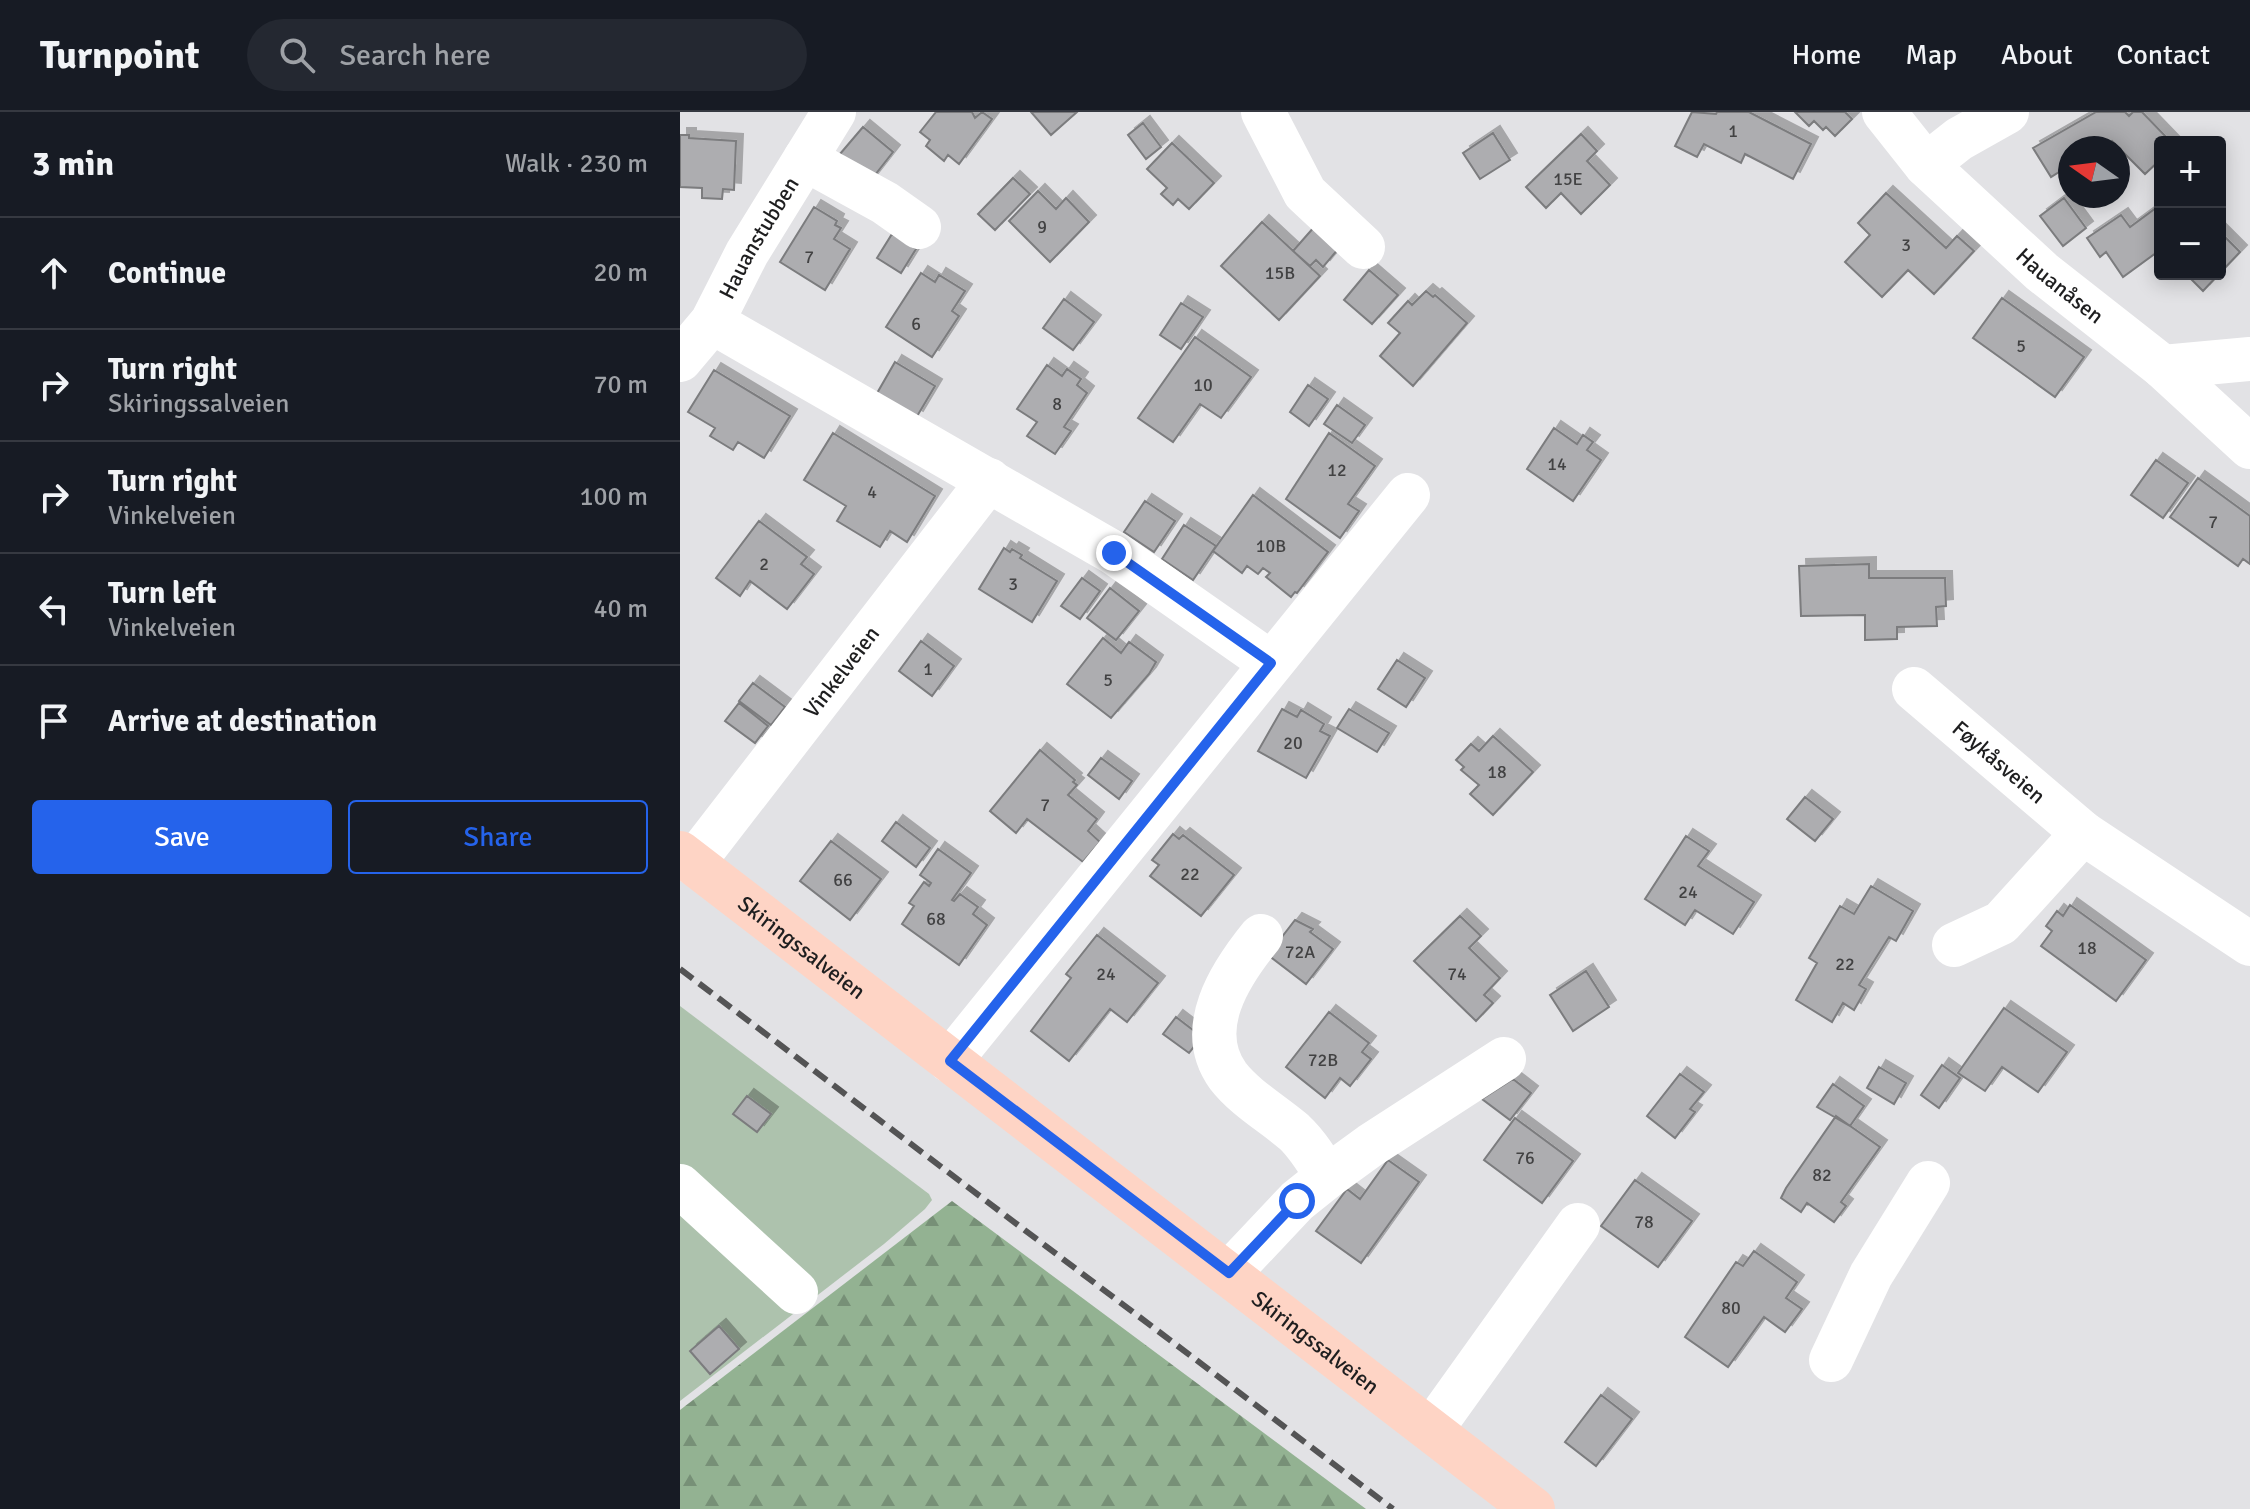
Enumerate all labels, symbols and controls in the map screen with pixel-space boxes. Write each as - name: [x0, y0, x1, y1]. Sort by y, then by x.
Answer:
- search box: [247, 19, 807, 91]
- text: Turnpoint: [40, 32, 199, 79]
- icon: search: [275, 33, 319, 77]
- text: Search here: [339, 37, 491, 74]
- text: Home: [1792, 38, 1861, 72]
- text: Map: [1905, 38, 1957, 72]
- text: About: [2001, 38, 2073, 72]
- text: Contact: [2117, 38, 2210, 72]
- house number: 1: [1728, 120, 1738, 142]
- north arrow: [2058, 136, 2130, 208]
- map controls: [2154, 136, 2226, 280]
- button: +: [2154, 136, 2226, 208]
- text: 3 min: [32, 143, 114, 185]
- text: Walk · 230 m: [505, 148, 648, 180]
- house number: 15E: [1553, 168, 1583, 190]
- street label: Hauanstubben: [713, 172, 805, 303]
- button: −: [2154, 208, 2226, 280]
- house number: 9: [1037, 216, 1047, 238]
- house number: 3: [1901, 234, 1911, 256]
- street label: Hauanåsen: [2010, 242, 2109, 329]
- house number: 7: [804, 246, 814, 268]
- icon: ahead: [32, 251, 76, 295]
- text: Continue: [108, 255, 226, 292]
- text: 20 m: [593, 257, 648, 289]
- house number: 15B: [1265, 262, 1295, 284]
- house number: 6: [911, 313, 921, 335]
- house number: 5: [2016, 335, 2026, 357]
- text: Turn right: [108, 351, 237, 388]
- icon: right: [32, 363, 76, 407]
- text: 70 m: [593, 369, 648, 401]
- house number: 10: [1193, 374, 1213, 396]
- text: Skiringssalveien: [108, 388, 289, 420]
- house number: 8: [1052, 393, 1062, 415]
- house number: 14: [1547, 453, 1567, 475]
- house number: 12: [1327, 459, 1347, 481]
- text: Turn right: [108, 463, 237, 500]
- icon: right: [32, 475, 76, 519]
- text: 100 m: [579, 481, 648, 513]
- house number: 4: [867, 481, 877, 503]
- text: Vinkelveien: [108, 500, 236, 532]
- house number: 7: [2208, 511, 2218, 533]
- route end: [1096, 535, 1132, 571]
- house number: 10B: [1256, 535, 1286, 557]
- house number: 2: [759, 553, 769, 575]
- house number: 3: [1008, 573, 1018, 595]
- text: Turn left: [108, 575, 217, 612]
- icon: left: [32, 587, 76, 631]
- text: 40 m: [593, 593, 648, 625]
- text: Vinkelveien: [108, 612, 236, 644]
- street label: Vinkelveien: [798, 621, 885, 723]
- house number: 1: [923, 658, 933, 680]
- house number: 5: [1103, 669, 1113, 691]
- icon: arrive: [32, 699, 76, 743]
- text: Arrive at destination: [108, 703, 377, 740]
- street label: Føykåsveien: [1947, 715, 2051, 809]
- house number: 20: [1283, 732, 1303, 754]
- house number: 18: [1487, 761, 1507, 783]
- house number: 7: [1040, 794, 1050, 816]
- button: Save: [32, 800, 332, 874]
- button: Share: [348, 800, 648, 874]
- house number: 22: [1180, 863, 1200, 885]
- house number: 66: [833, 869, 853, 891]
- house number: 24: [1678, 881, 1698, 903]
- street label: Skiringssalveien: [733, 890, 871, 1005]
- house number: 68: [926, 908, 946, 930]
- house number: 18: [2077, 937, 2097, 959]
- house number: 72A: [1285, 941, 1315, 963]
- house number: 22: [1835, 953, 1855, 975]
- house number: 24: [1096, 963, 1116, 985]
- house number: 74: [1447, 963, 1467, 985]
- house number: 72B: [1308, 1049, 1338, 1071]
- house number: 76: [1515, 1147, 1535, 1169]
- house number: 82: [1812, 1164, 1832, 1186]
- route start: [1279, 1183, 1315, 1219]
- house number: 78: [1634, 1211, 1654, 1233]
- street label: Skiringssalveien: [1246, 1285, 1385, 1400]
- house number: 80: [1721, 1297, 1741, 1319]

